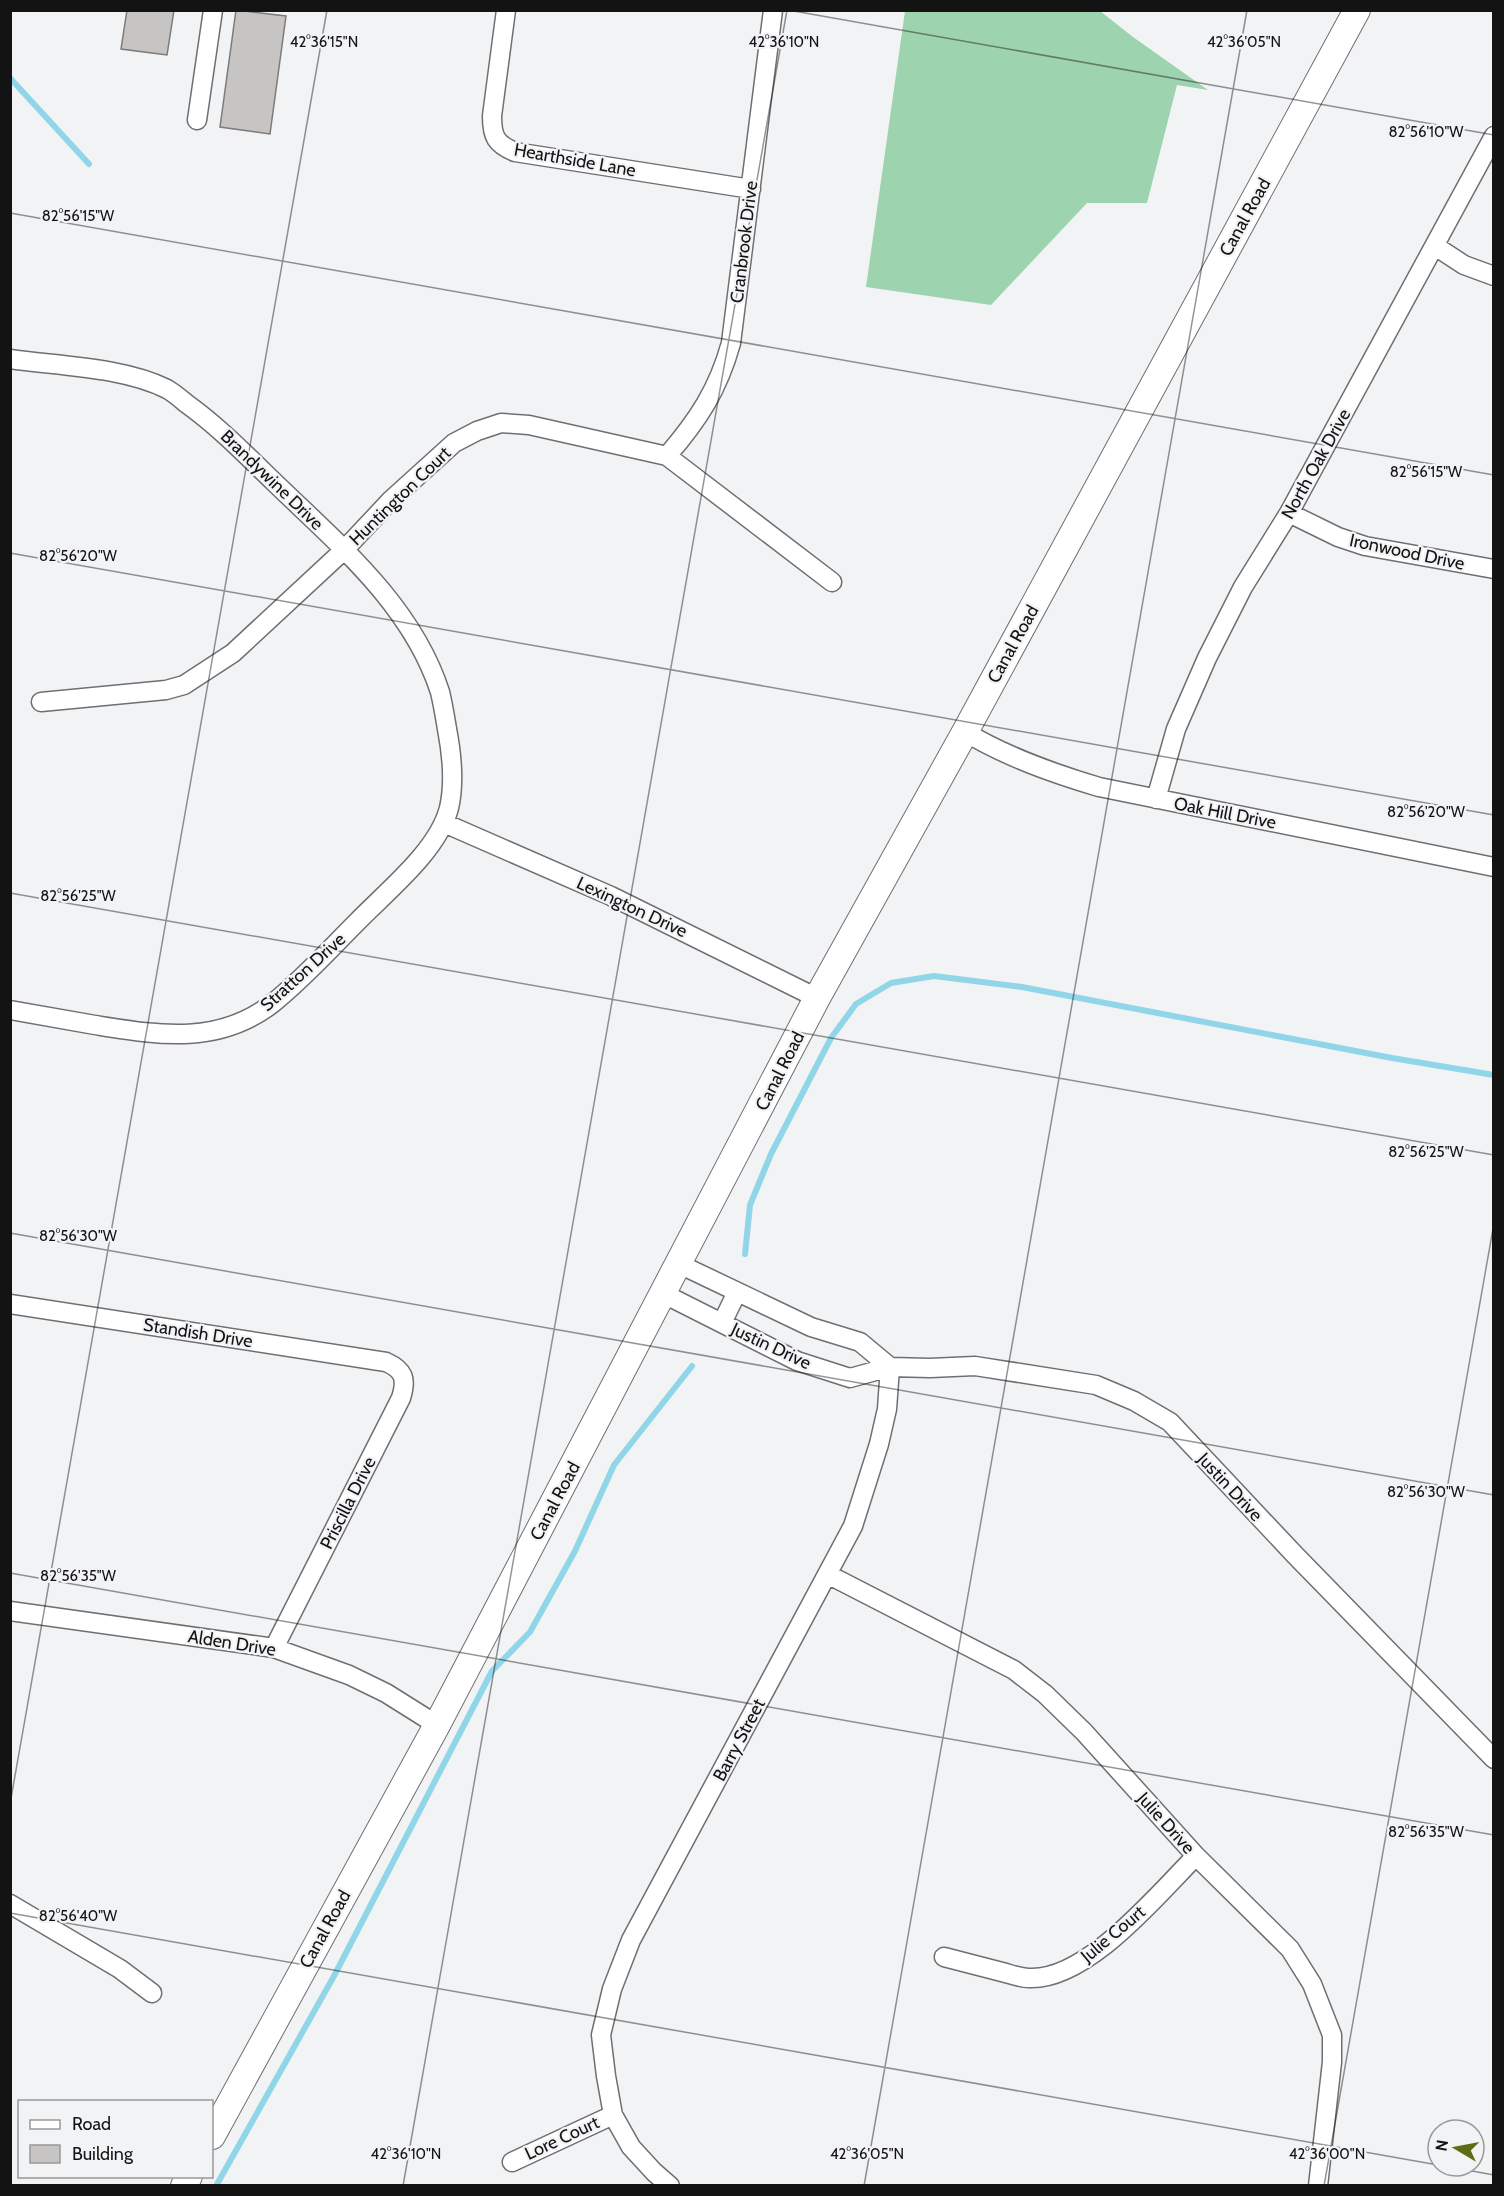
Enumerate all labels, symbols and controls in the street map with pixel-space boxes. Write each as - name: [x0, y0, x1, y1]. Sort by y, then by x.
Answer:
- text: 42°36'15"N: [290, 33, 358, 51]
- text: 42°36'10"N: [749, 33, 819, 51]
- text: 42°36'05"N: [1207, 33, 1281, 51]
- text: 82°56'10"W: [1389, 123, 1464, 141]
- street label: Hearthside Lane: [512, 138, 638, 182]
- street label: Canal Road: [1215, 174, 1275, 260]
- street label: Cranbrook Drive: [726, 180, 762, 304]
- text: 82°56'15"W: [42, 207, 115, 225]
- street label: North Oak Drive: [1277, 405, 1355, 523]
- street label: Brandywine Drive: [216, 425, 328, 535]
- street label: Huntington Court: [345, 442, 455, 550]
- text: 82°56'15"W: [1390, 463, 1463, 481]
- street label: Ironwood Drive: [1348, 529, 1466, 575]
- text: 82°56'20"W: [39, 547, 118, 565]
- street label: Canal Road: [983, 601, 1043, 687]
- street label: Oak Hill Drive: [1172, 792, 1278, 834]
- text: 82°56'20"W: [1387, 803, 1466, 821]
- street label: Lexington Drive: [573, 872, 691, 942]
- text: 82°56'25"W: [40, 887, 117, 905]
- street label: Stratton Drive: [256, 928, 350, 1016]
- street label: Canal Road: [751, 1028, 809, 1114]
- text: 82°56'25"W: [1388, 1143, 1465, 1161]
- text: 82°56'30"W: [39, 1227, 118, 1245]
- street label: Standish Drive: [142, 1313, 254, 1353]
- street label: Justin Drive: [727, 1318, 814, 1374]
- street label: Justin Drive: [1192, 1447, 1267, 1526]
- street label: Priscilla Drive: [315, 1453, 381, 1553]
- street label: Canal Road: [525, 1458, 585, 1544]
- text: 82°56'30"W: [1387, 1483, 1466, 1501]
- text: 82°56'35"W: [40, 1567, 117, 1585]
- street label: Alden Drive: [186, 1625, 278, 1661]
- street label: Barry Street: [708, 1695, 770, 1785]
- street label: Julie Drive: [1132, 1787, 1199, 1858]
- text: 82°56'35"W: [1388, 1823, 1465, 1841]
- street label: Canal Road: [295, 1886, 355, 1972]
- street label: Julie Court: [1076, 1901, 1150, 1968]
- text: 82°56'40"W: [39, 1907, 118, 1925]
- legend: [18, 2100, 213, 2178]
- street label: Lore Court: [521, 2111, 603, 2165]
- text: Road: [72, 2113, 111, 2135]
- north arrow: [1426, 2118, 1486, 2178]
- text: N: [1431, 2138, 1452, 2153]
- text: Building: [72, 2143, 134, 2165]
- text: 42°36'10"N: [371, 2145, 441, 2163]
- text: 42°36'05"N: [830, 2145, 904, 2163]
- text: 42°36'00"N: [1289, 2145, 1365, 2163]

